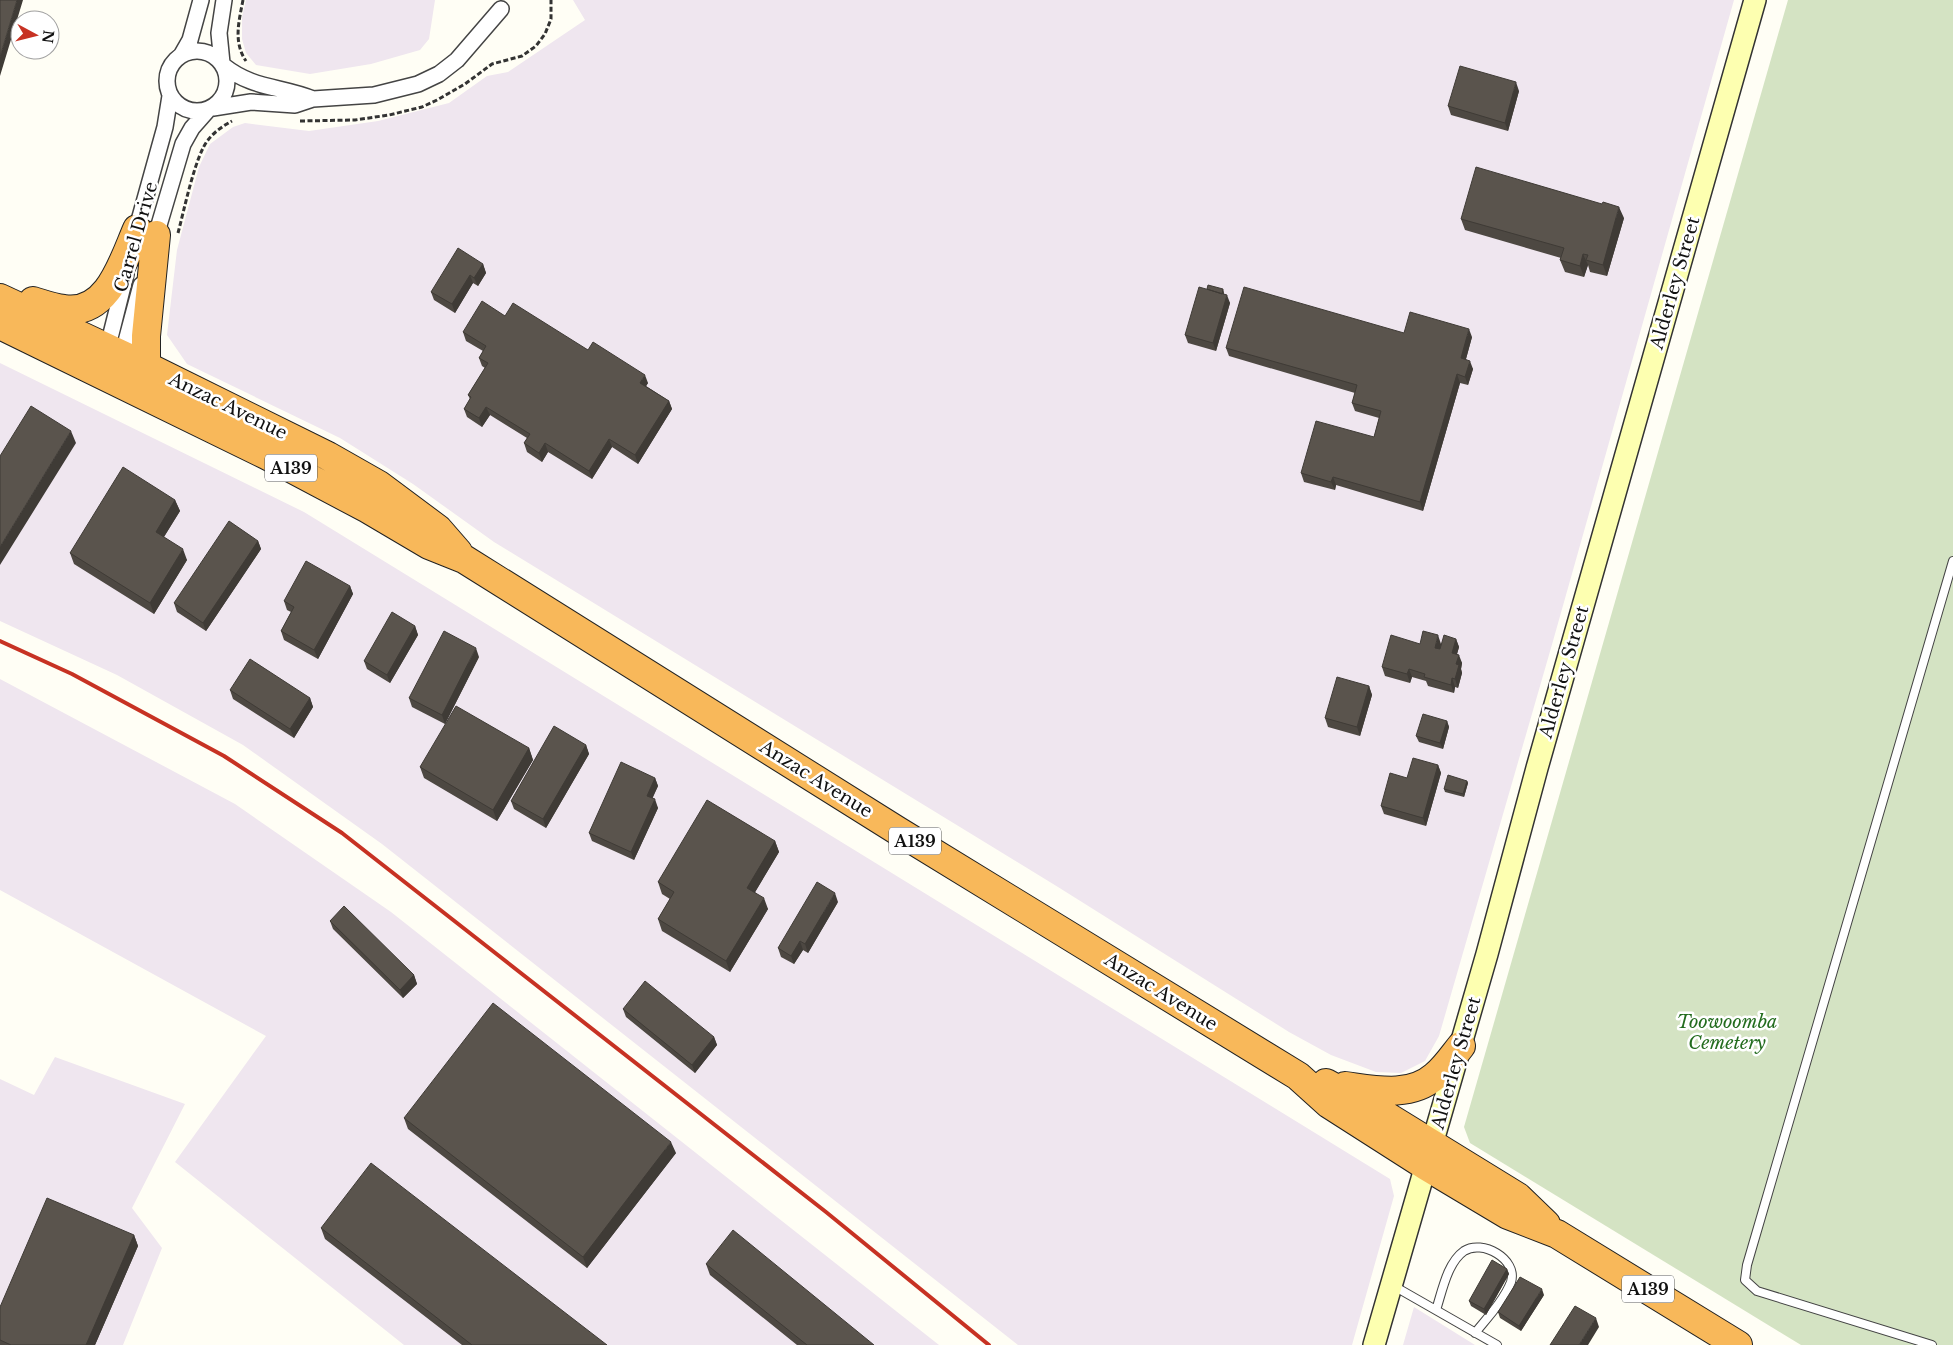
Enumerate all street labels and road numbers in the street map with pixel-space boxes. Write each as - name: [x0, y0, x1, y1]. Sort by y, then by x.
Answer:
- street label: Carrel Drive: [110, 179, 162, 295]
- street label: Alderley Street: [1645, 214, 1705, 353]
- street label: Anzac Avenue: [164, 367, 291, 444]
- road number: A139: [265, 454, 317, 482]
- street label: Alderley Street: [1534, 603, 1594, 742]
- street label: Anzac Avenue: [755, 735, 877, 822]
- road number: A139: [889, 828, 941, 854]
- street label: Anzac Avenue: [1100, 948, 1222, 1035]
- street label: Alderley Street: [1426, 994, 1486, 1133]
- road number: A139: [1622, 1276, 1674, 1302]

